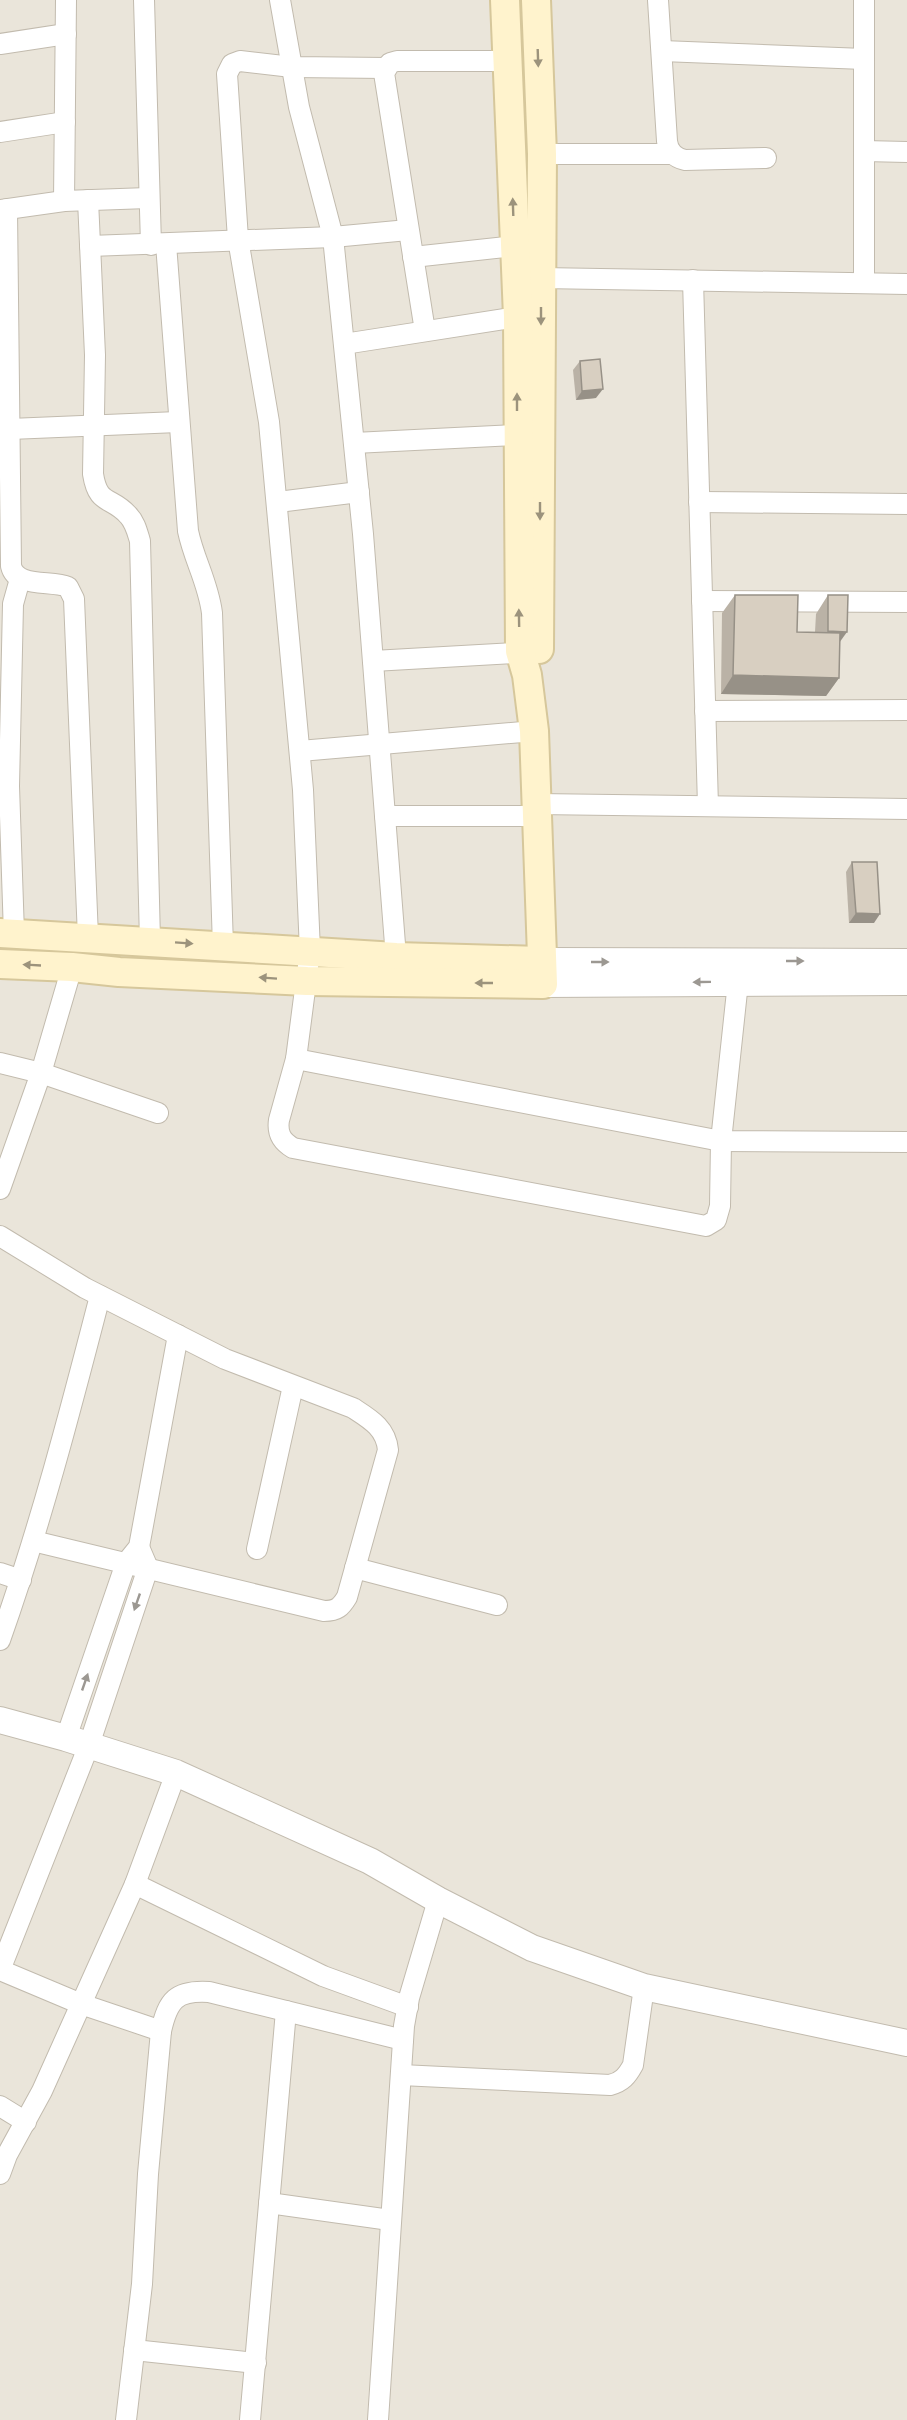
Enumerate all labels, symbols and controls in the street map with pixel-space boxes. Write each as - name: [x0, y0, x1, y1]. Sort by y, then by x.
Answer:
- one-way arrow: [534, 49, 543, 68]
- one-way arrow: [509, 197, 518, 216]
- one-way arrow: [536, 307, 546, 326]
- one-way arrow: [512, 392, 522, 411]
- one-way arrow: [535, 502, 545, 521]
- one-way arrow: [515, 608, 524, 627]
- one-way arrow: [175, 939, 194, 948]
- one-way arrow: [785, 956, 804, 966]
- one-way arrow: [590, 957, 609, 967]
- one-way arrow: [22, 961, 41, 970]
- one-way arrow: [259, 973, 278, 983]
- one-way arrow: [692, 977, 711, 987]
- one-way arrow: [475, 978, 494, 988]
- one-way arrow: [131, 1593, 141, 1611]
- one-way arrow: [81, 1673, 91, 1691]

